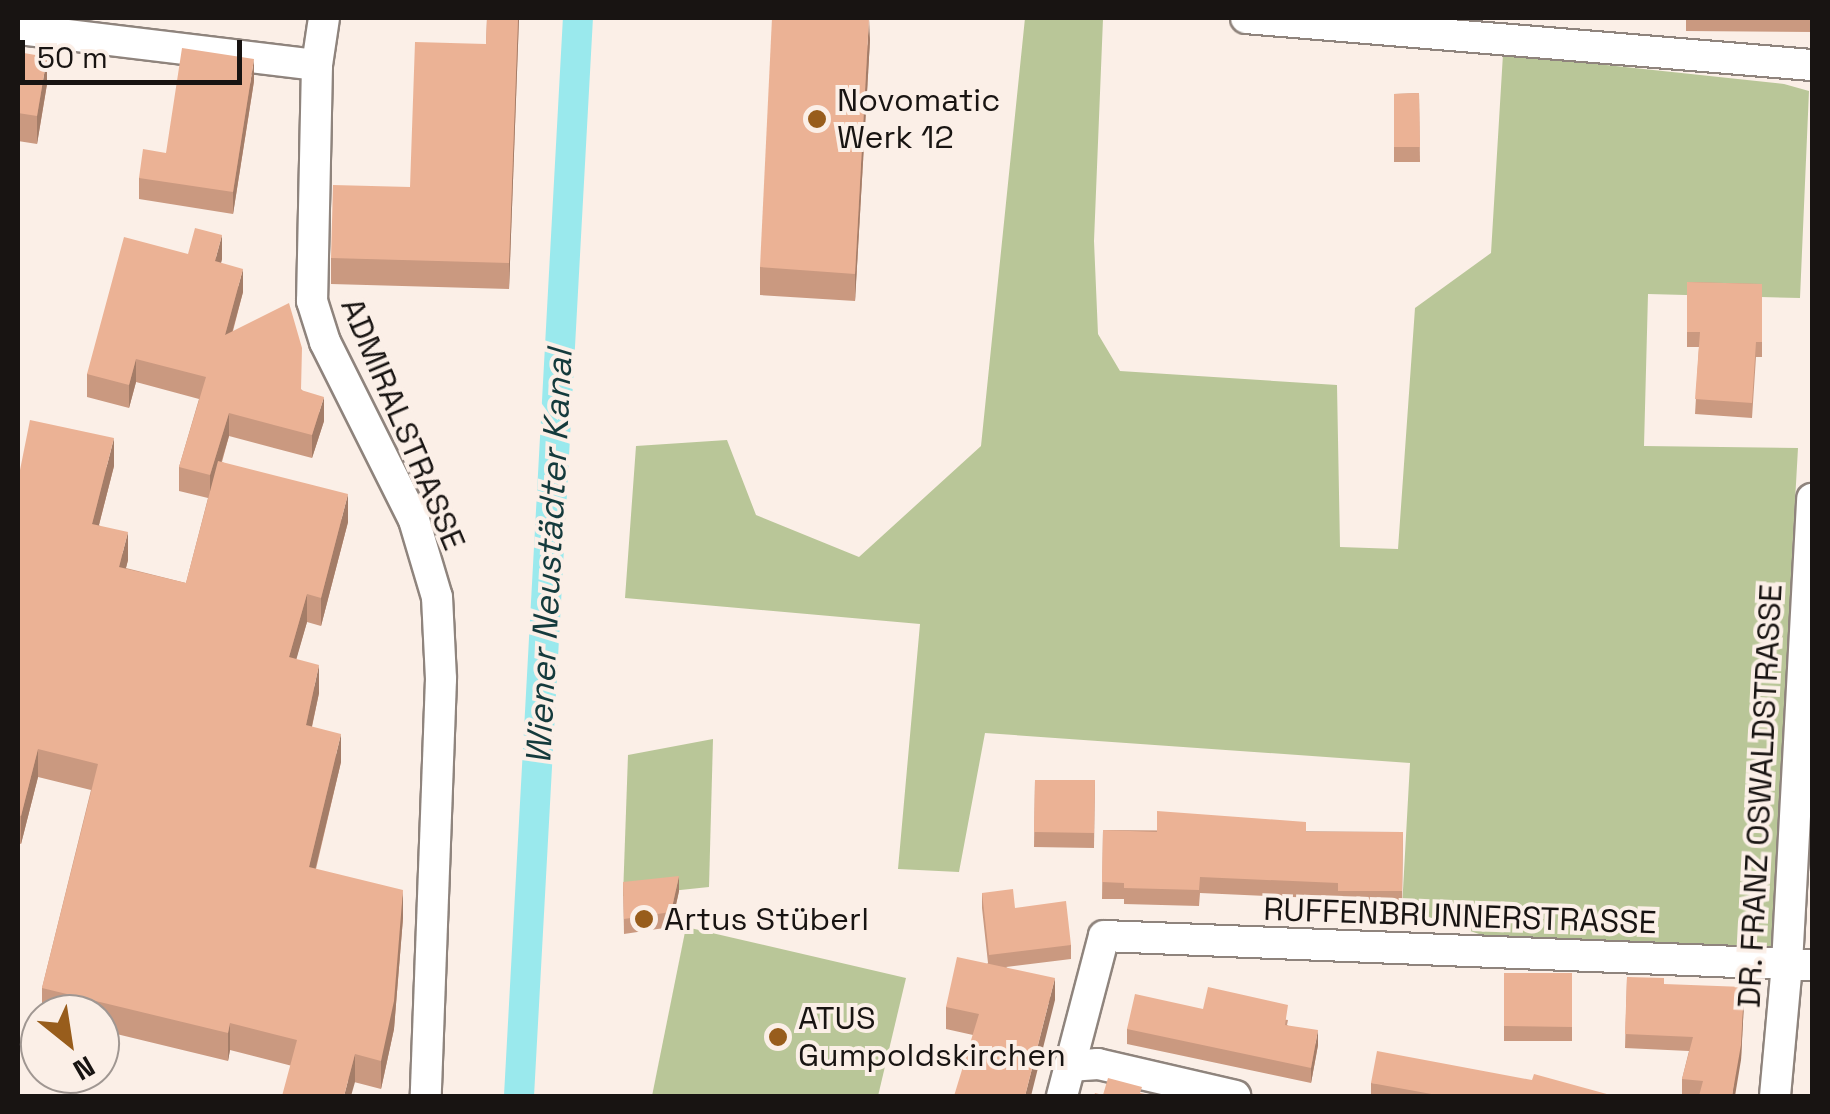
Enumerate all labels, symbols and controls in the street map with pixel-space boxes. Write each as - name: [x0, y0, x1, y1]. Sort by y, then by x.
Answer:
- scale bar: [25, 20, 248, 82]
- text: 50 m: [37, 38, 108, 77]
- place label: Novomatic Werk 12: [837, 82, 1000, 157]
- marker: Novomatic Werk 12: [806, 108, 828, 130]
- street label: ADMIRALSTRASSE: [333, 292, 473, 556]
- water label: Wiener Neustädter Kanal: [517, 348, 581, 766]
- street label: DR. FRANZ OSWALDSTRASSE: [1730, 583, 1790, 1009]
- street label: RUFFENBRUNNERSTRASSE: [1263, 890, 1657, 942]
- place label: Artus Stüberl: [664, 900, 869, 938]
- marker: Artus Stüberl: [633, 908, 655, 930]
- north arrow: [20, 994, 120, 1094]
- place label: ATUS Gumpoldskirchen: [798, 1000, 1066, 1075]
- marker: ATUS Gumpoldskirchen: [767, 1026, 789, 1048]
- text: N: [67, 1048, 101, 1089]

